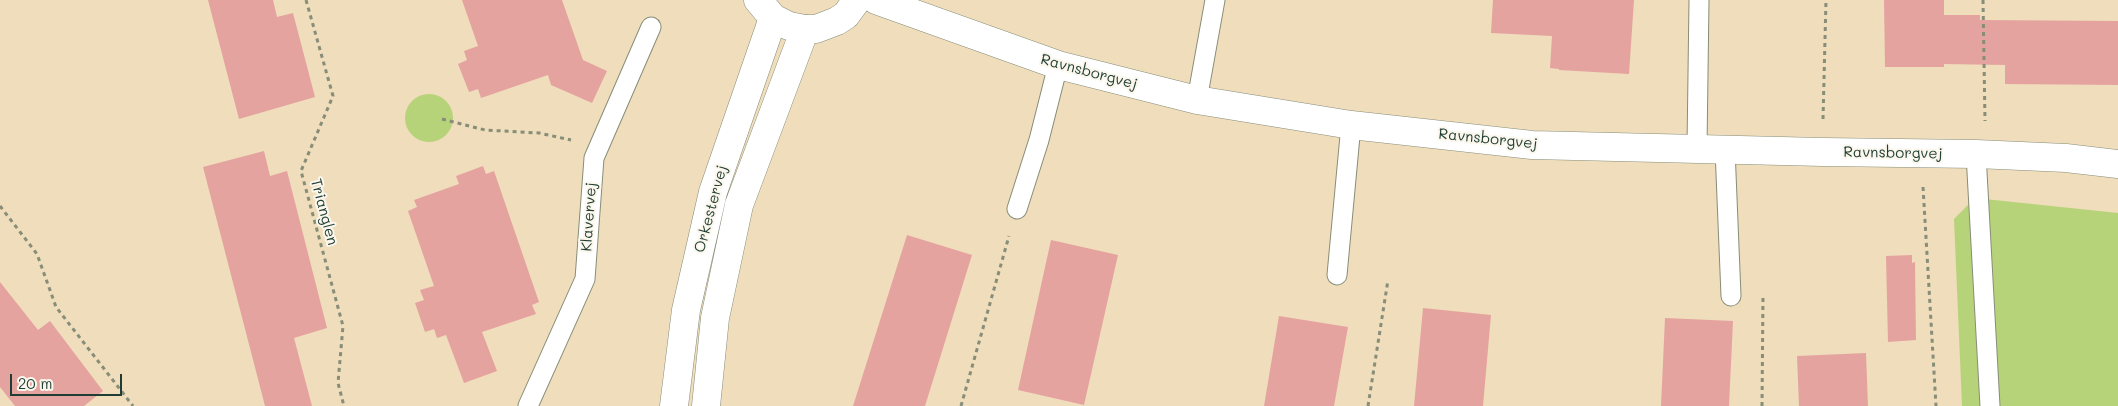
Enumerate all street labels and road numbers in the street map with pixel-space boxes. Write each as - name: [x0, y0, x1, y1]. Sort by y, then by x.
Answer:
- street label: Ravnsborgvej: [1039, 50, 1139, 94]
- street label: Ravnsborgvej: [1438, 125, 1538, 153]
- street label: Ravnsborgvej: [1843, 143, 1943, 163]
- street label: Orkestervej: [691, 163, 731, 255]
- street label: Trianglen: [306, 177, 342, 247]
- street label: Klavervej: [578, 182, 600, 252]

